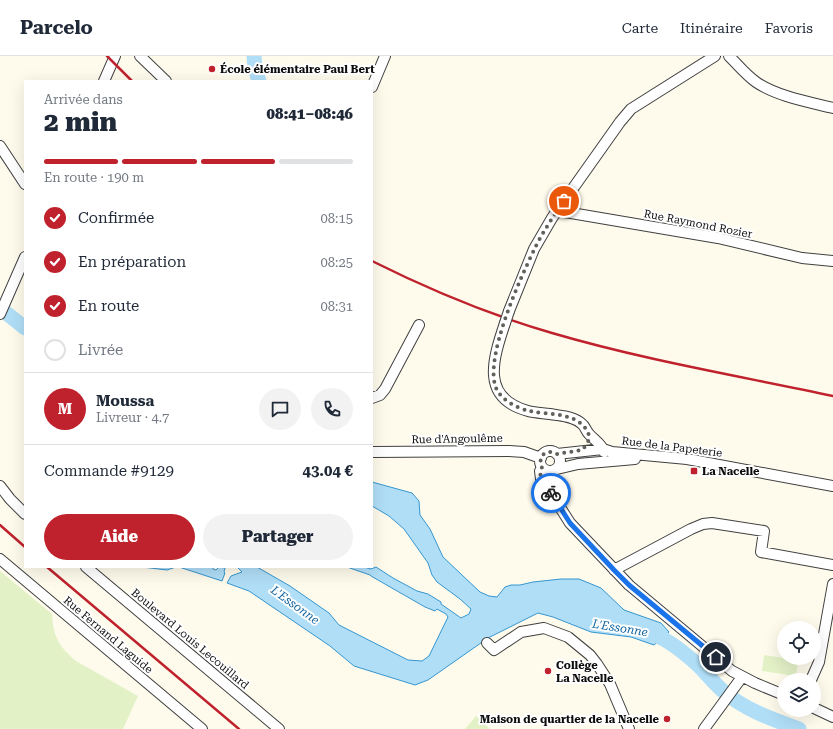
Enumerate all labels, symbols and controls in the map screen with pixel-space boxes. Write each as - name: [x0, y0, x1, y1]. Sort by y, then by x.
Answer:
- text: Parcelo: [20, 16, 93, 39]
- text: Carte: [622, 20, 658, 36]
- text: Itinéraire: [680, 20, 743, 36]
- text: Favoris: [765, 20, 813, 36]
- place label: École élémentaire Paul Bert: [220, 62, 375, 76]
- marker: École élémentaire Paul Bert: [207, 64, 217, 74]
- text: Arrivée dans: [44, 92, 123, 107]
- text: 08:41–08:46: [267, 105, 353, 123]
- text: 2 min: [44, 107, 117, 137]
- text: En route · 190 m: [44, 170, 144, 185]
- pin: [547, 184, 581, 218]
- icon: bag: [553, 190, 575, 212]
- icon: check: [44, 207, 66, 229]
- street label: Rue Raymond Rozier: [643, 207, 754, 241]
- text: Confirmée: [78, 209, 154, 227]
- text: 08:15: [321, 211, 353, 226]
- icon: check: [44, 251, 66, 273]
- text: En préparation: [78, 253, 186, 271]
- text: 08:25: [321, 255, 353, 270]
- icon: check: [44, 295, 66, 317]
- text: En route: [78, 297, 139, 315]
- text: 08:31: [321, 299, 353, 314]
- text: Livrée: [78, 341, 123, 359]
- button: chat: [259, 388, 301, 430]
- button: phone: [311, 388, 353, 430]
- text: Moussa: [96, 392, 154, 410]
- text: M: [58, 400, 72, 418]
- text: Livreur · 4.7: [96, 410, 169, 425]
- street label: Rue d'Angoulême: [411, 432, 503, 446]
- street label: Rue de la Papeterie: [621, 434, 723, 460]
- text: Commande #9129: [44, 462, 174, 480]
- text: 43.04 €: [302, 462, 353, 480]
- place label: La Nacelle: [702, 465, 760, 478]
- marker: La Nacelle: [689, 466, 699, 476]
- courier: [531, 473, 571, 513]
- icon: bike: [540, 482, 562, 504]
- button: Aide: [44, 514, 195, 560]
- button: Partager: [203, 514, 353, 560]
- water label: L'Essonne: [267, 582, 322, 627]
- street label: Boulevard Louis Lecouillard: [129, 586, 251, 692]
- street label: Rue Fernand Laguide: [61, 594, 155, 676]
- water label: L'Essonne: [590, 617, 649, 639]
- map controls: [777, 621, 821, 717]
- button: locate: [777, 621, 821, 665]
- pin: [699, 640, 733, 674]
- icon: home: [705, 646, 727, 668]
- place label: Collège La Nacelle: [556, 659, 614, 685]
- marker: Collège La Nacelle: [543, 666, 553, 676]
- button: layers: [777, 673, 821, 717]
- place label: Maison de quartier de la Nacelle: [480, 713, 660, 726]
- marker: Maison de quartier de la Nacelle: [662, 714, 672, 724]

